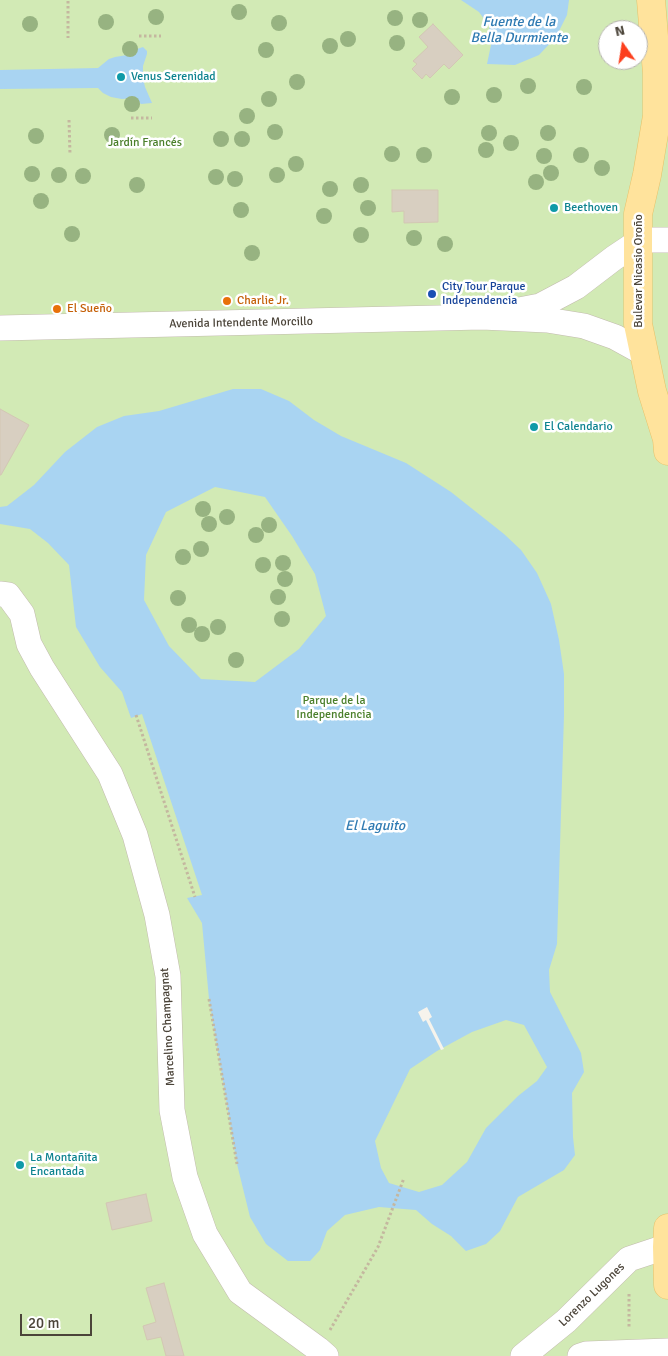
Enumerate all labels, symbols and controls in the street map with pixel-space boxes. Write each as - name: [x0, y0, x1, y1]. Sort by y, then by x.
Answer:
- water label: Fuente de la Bella Durmiente: [470, 14, 568, 46]
- north arrow: [598, 20, 648, 70]
- text: N: [613, 21, 626, 40]
- place label: Venus Serenidad: [131, 70, 216, 84]
- marker: Venus Serenidad: [115, 71, 127, 83]
- park label: Jardín Francés: [108, 136, 182, 150]
- place label: Beethoven: [564, 201, 618, 215]
- marker: Beethoven: [548, 202, 560, 214]
- street label: Bulevar Nicasio Oroño: [632, 214, 646, 328]
- place label: City Tour Parque Independencia: [442, 280, 526, 308]
- marker: City Tour Parque Independencia: [426, 288, 438, 300]
- place label: Charlie Jr.: [237, 294, 289, 308]
- marker: Charlie Jr.: [221, 295, 233, 307]
- place label: El Sueño: [67, 302, 112, 316]
- marker: El Sueño: [51, 303, 63, 315]
- street label: Avenida Intendente Morcillo: [169, 315, 313, 331]
- place label: El Calendario: [544, 420, 613, 434]
- marker: El Calendario: [528, 421, 540, 433]
- park label: Parque de la Independencia: [296, 694, 372, 722]
- water label: El Laguito: [345, 818, 405, 834]
- street label: Marcelino Champagnat: [158, 967, 178, 1087]
- place label: La Montañita Encantada: [30, 1151, 98, 1179]
- marker: La Montañita Encantada: [14, 1159, 26, 1171]
- street label: Lorenzo Lugones: [556, 1260, 628, 1330]
- scale bar: [22, 1304, 95, 1336]
- text: 20 m: [28, 1314, 59, 1332]

